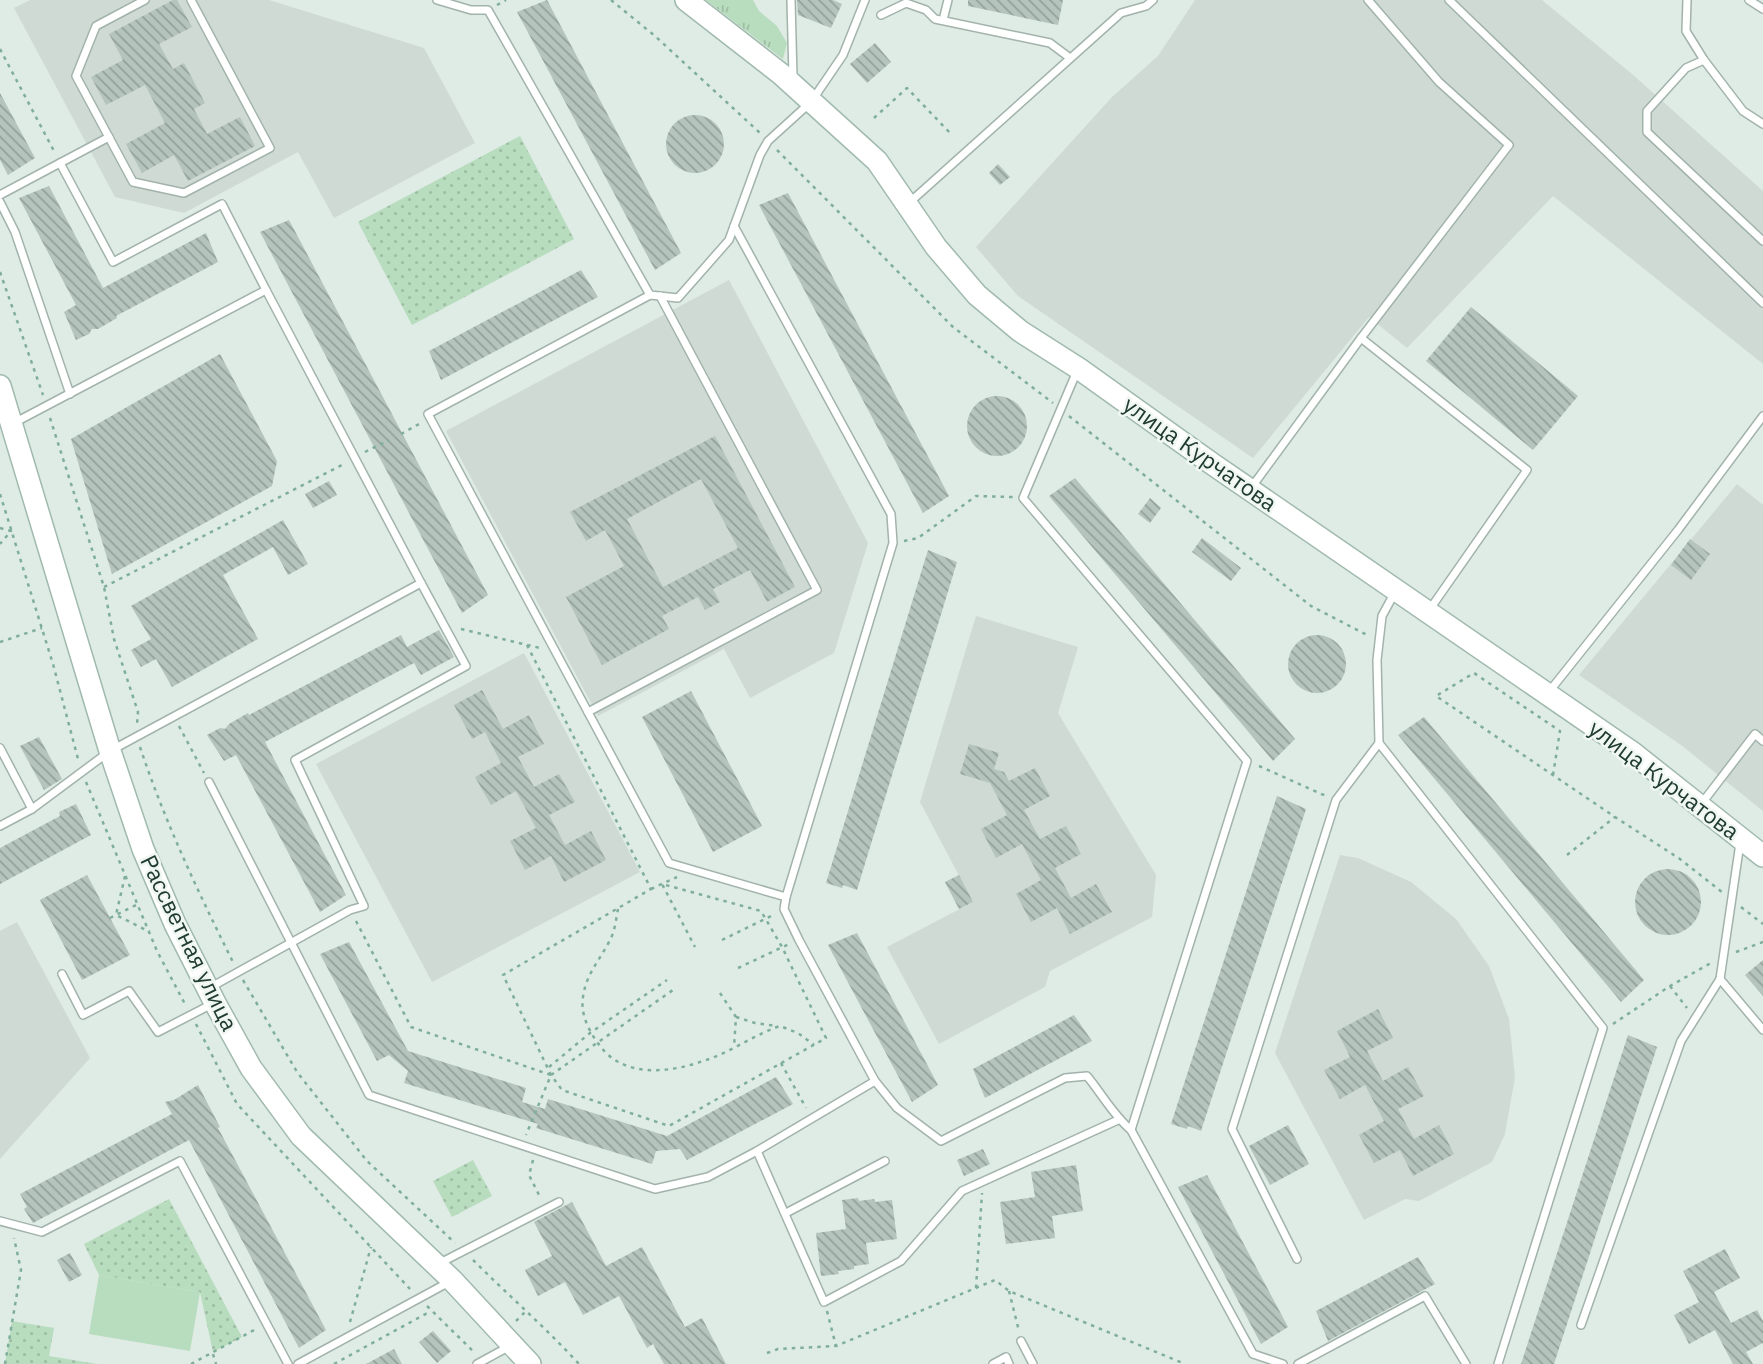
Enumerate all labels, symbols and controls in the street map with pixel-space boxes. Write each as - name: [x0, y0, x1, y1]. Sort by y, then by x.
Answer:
- street label: улица Курчатова: [1118, 389, 1283, 517]
- street label: улица Курчатова: [1583, 713, 1746, 846]
- street label: Рассветная улица: [134, 850, 246, 1036]

